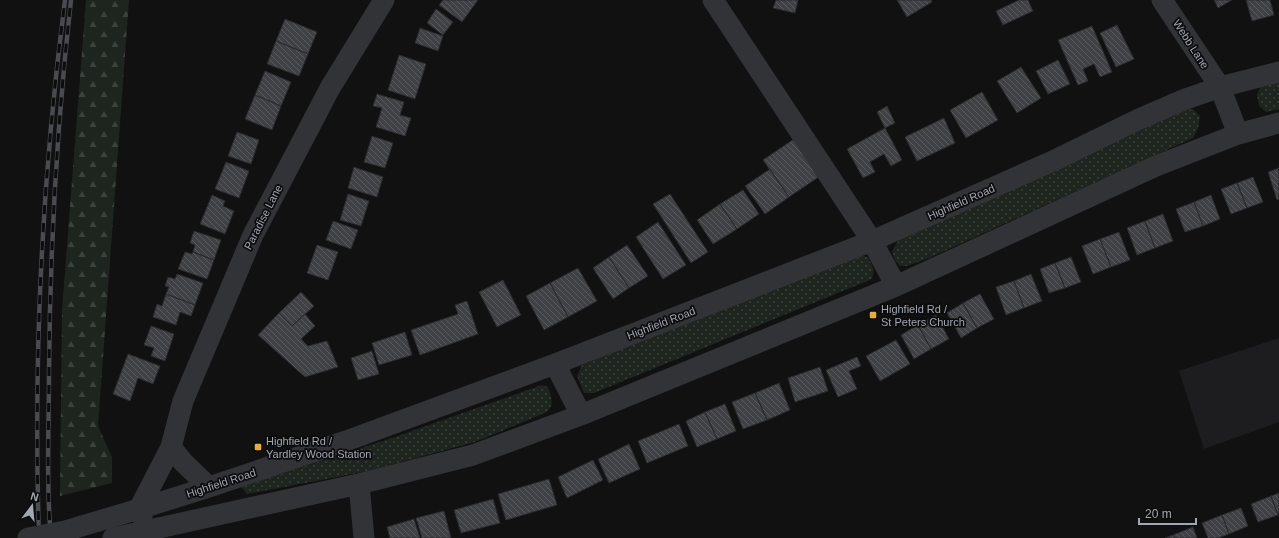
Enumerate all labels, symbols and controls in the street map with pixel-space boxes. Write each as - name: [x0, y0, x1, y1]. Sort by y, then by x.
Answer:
- street label: Webb Lane: [1171, 17, 1211, 71]
- street label: Highfield Road: [926, 182, 996, 222]
- street label: Paradise Lane: [242, 183, 284, 251]
- place label: Highfield Rd / St Peters Church: [881, 303, 965, 328]
- street label: Highfield Road: [625, 304, 697, 342]
- marker: Highfield Rd / St Peters Church: [868, 310, 878, 320]
- place label: Highfield Rd / Yardley Wood Station: [266, 435, 371, 460]
- marker: Highfield Rd / Yardley Wood Station: [253, 442, 263, 452]
- street label: Highfield Road: [185, 466, 257, 500]
- north arrow: [12, 486, 52, 526]
- text: N: [29, 490, 40, 503]
- scale bar: [1139, 500, 1196, 526]
- text: 20 m: [1145, 507, 1172, 521]

